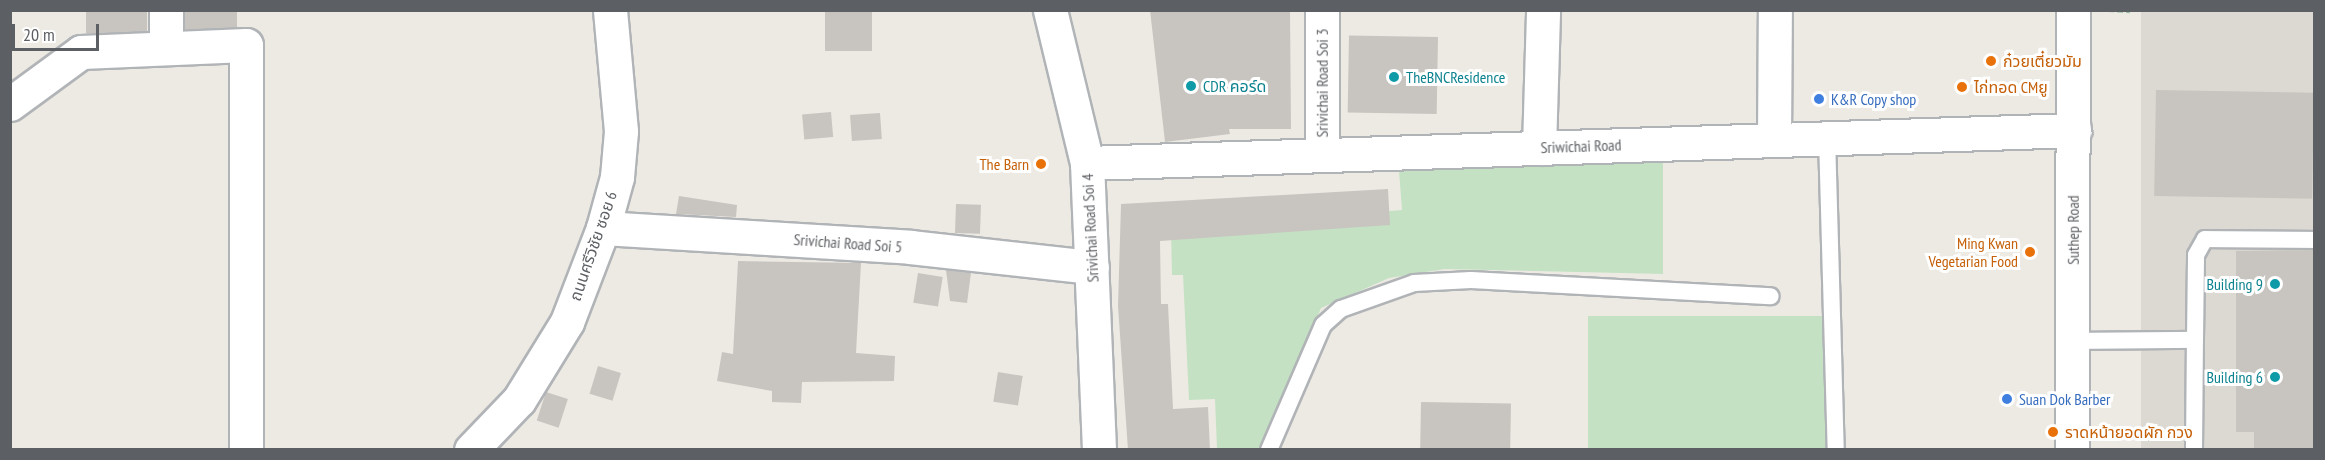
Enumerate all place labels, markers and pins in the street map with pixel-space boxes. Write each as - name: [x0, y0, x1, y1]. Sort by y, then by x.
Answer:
- place label: ก๋วยเตี๋ยวมัม: [2003, 51, 2082, 71]
- marker: ก๋วยเตี๋ยวมัม: [1984, 54, 1998, 68]
- place label: TheBNCResidence: [1406, 67, 1505, 87]
- marker: TheBNCResidence: [1387, 70, 1401, 84]
- place label: CDR คอร์ด: [1203, 76, 1266, 96]
- place label: ไก่ทอด CMยู: [1974, 77, 2048, 97]
- marker: CDR คอร์ด: [1184, 79, 1198, 93]
- marker: ไก่ทอด CMยู: [1955, 80, 1969, 94]
- place label: K&R Copy shop: [1831, 89, 1917, 109]
- marker: K&R Copy shop: [1812, 92, 1826, 106]
- place label: The Barn: [979, 154, 1029, 174]
- marker: The Barn: [1034, 157, 1048, 171]
- place label: Ming Kwan Vegetarian Food: [1929, 233, 2018, 271]
- marker: Ming Kwan Vegetarian Food: [2023, 245, 2037, 259]
- place label: Building 9: [2206, 274, 2263, 294]
- marker: Building 9: [2268, 277, 2282, 291]
- place label: Building 6: [2206, 367, 2263, 387]
- marker: Building 6: [2268, 370, 2282, 384]
- place label: Suan Dok Barber: [2019, 389, 2111, 409]
- marker: Suan Dok Barber: [2000, 392, 2014, 406]
- place label: ราดหน้ายอดผัก กวง: [2065, 422, 2193, 442]
- marker: ราดหน้ายอดผัก กวง: [2046, 425, 2060, 439]

